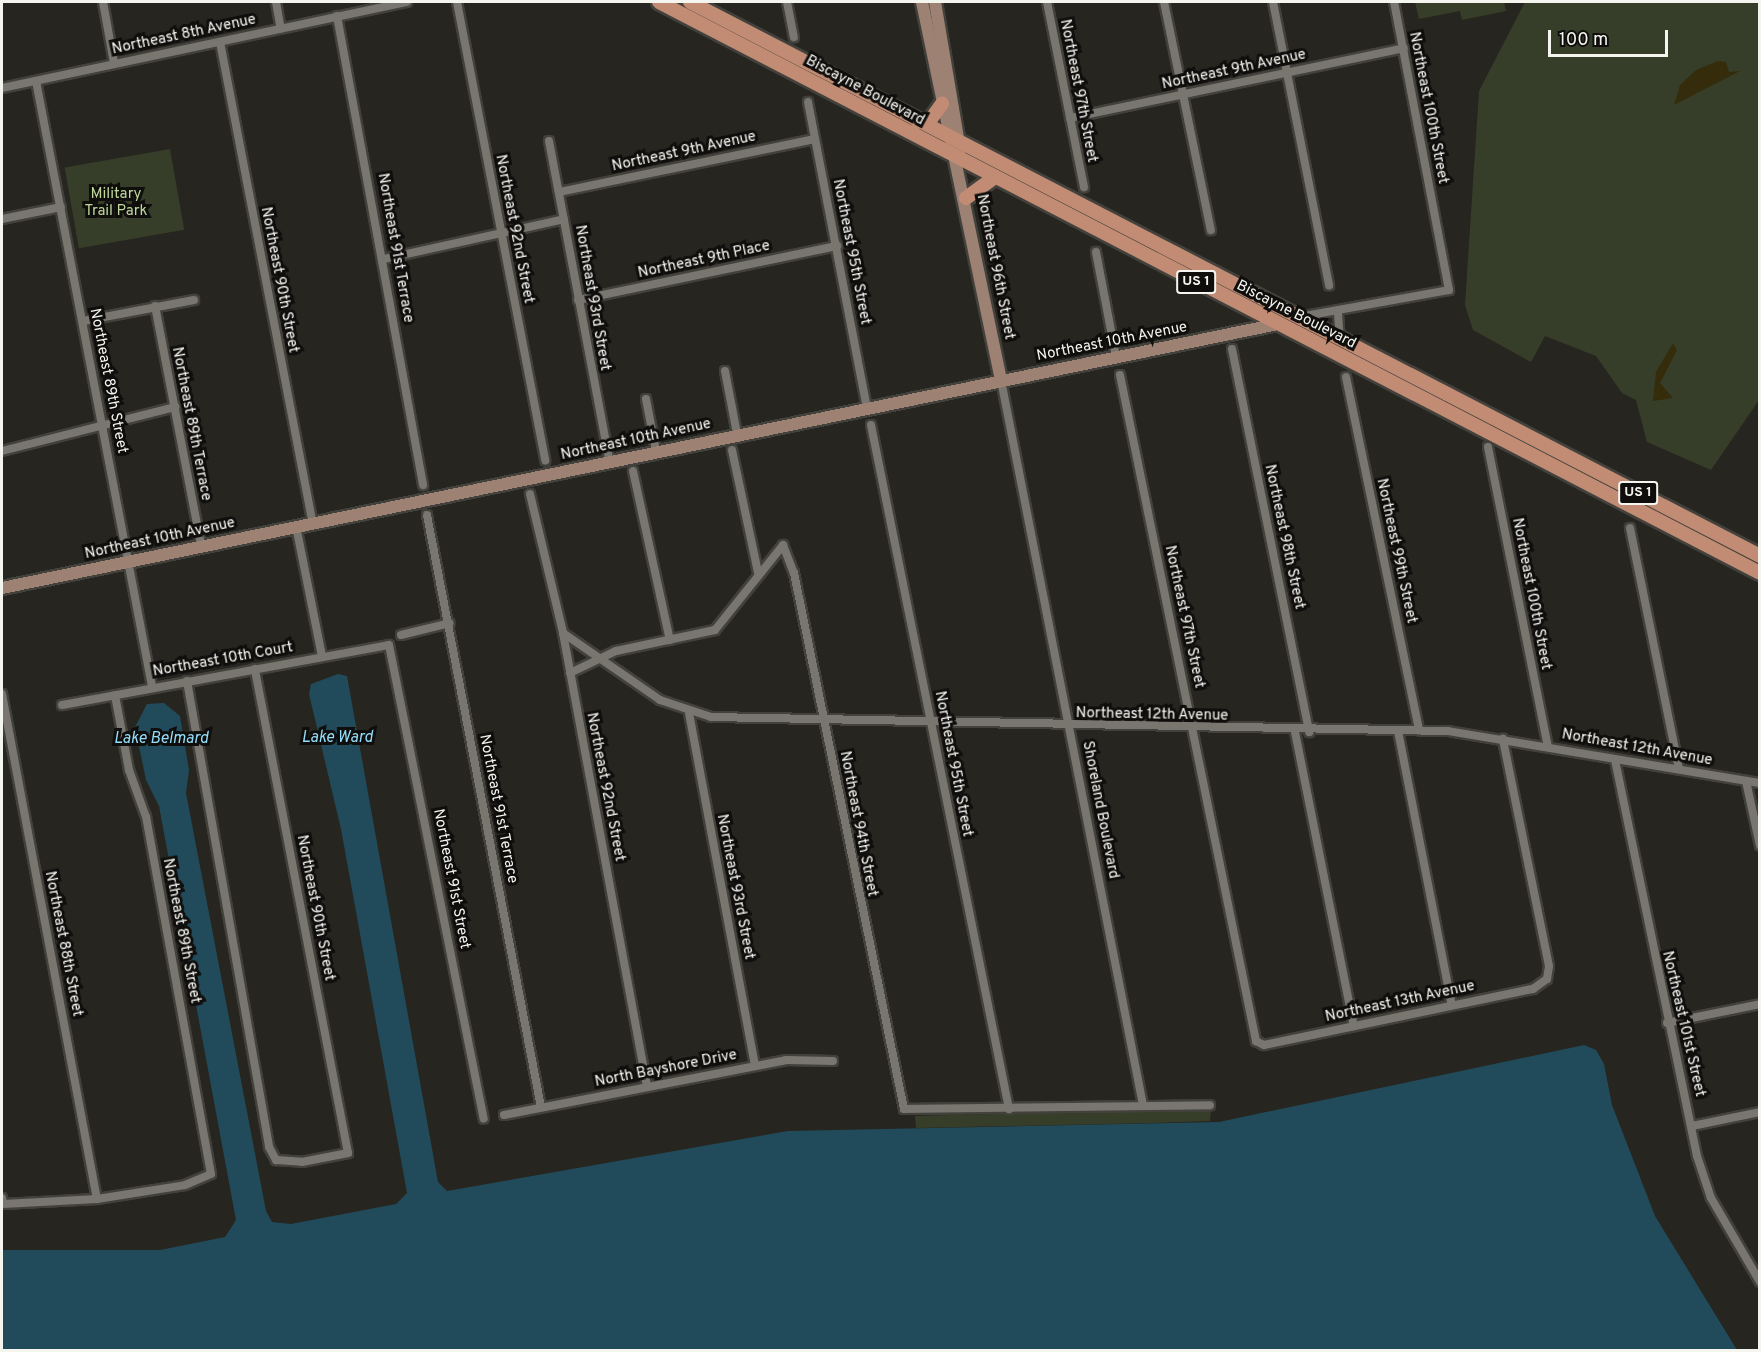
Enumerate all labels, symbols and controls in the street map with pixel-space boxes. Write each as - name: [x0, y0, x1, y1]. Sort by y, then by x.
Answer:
- street label: Northeast 8th Avenue: [110, 11, 258, 59]
- street label: Northeast 97th Street: [1055, 18, 1101, 164]
- scale bar: [1551, 18, 1671, 56]
- text: 100 m: [1559, 29, 1608, 52]
- street label: Northeast 100th Street: [1404, 31, 1452, 185]
- street label: Northeast 9th Avenue: [1160, 46, 1308, 94]
- street label: Biscayne Boulevard: [803, 52, 927, 130]
- street label: Northeast 9th Avenue: [610, 128, 758, 176]
- street label: Northeast 92nd Street: [491, 153, 537, 305]
- street label: Northeast 91st Terrace: [373, 172, 417, 324]
- street label: Northeast 95th Street: [828, 178, 874, 326]
- park label: Military Trail Park: [84, 185, 148, 220]
- street label: Northeast 96th Street: [972, 193, 1018, 341]
- street label: Northeast 90th Street: [256, 206, 302, 354]
- street label: Northeast 93rd Street: [570, 224, 614, 372]
- street label: Northeast 9th Place: [636, 237, 772, 283]
- road number: US 1: [1175, 271, 1217, 293]
- street label: Biscayne Boulevard: [1233, 277, 1359, 353]
- street label: Northeast 89th Street: [85, 307, 131, 455]
- street label: Northeast 10th Avenue: [1035, 318, 1189, 366]
- street label: Northeast 89th Terrace: [167, 345, 215, 503]
- street label: Northeast 10th Avenue: [559, 415, 713, 465]
- street label: Northeast 98th Street: [1260, 463, 1308, 611]
- street label: Northeast 99th Street: [1372, 477, 1420, 625]
- road number: US 1: [1617, 482, 1659, 504]
- street label: Northeast 10th Avenue: [83, 514, 237, 564]
- street label: Northeast 100th Street: [1507, 517, 1555, 671]
- street label: Northeast 97th Street: [1160, 544, 1208, 690]
- street label: Northeast 10th Court: [152, 639, 294, 681]
- street label: Northeast 95th Street: [930, 690, 976, 838]
- street label: Northeast 12th Avenue: [1075, 705, 1229, 725]
- street label: Northeast 92nd Street: [582, 711, 628, 863]
- street label: Northeast 12th Avenue: [1560, 726, 1714, 770]
- water label: Lake Ward: [301, 728, 373, 748]
- water label: Lake Belmard: [114, 729, 208, 749]
- street label: Northeast 91st Terrace: [475, 733, 521, 885]
- street label: Shoreland Boulevard: [1078, 740, 1122, 880]
- street label: Northeast 94th Street: [835, 750, 881, 898]
- street label: Northeast 91st Street: [429, 807, 473, 951]
- street label: Northeast 93rd Street: [712, 813, 758, 961]
- street label: Northeast 90th Street: [292, 834, 338, 982]
- street label: Northeast 89th Street: [158, 857, 204, 1005]
- street label: Northeast 88th Street: [40, 870, 86, 1018]
- street label: Northeast 101st Street: [1657, 949, 1709, 1099]
- street label: Northeast 13th Avenue: [1323, 977, 1477, 1027]
- street label: North Bayshore Drive: [593, 1046, 739, 1092]

